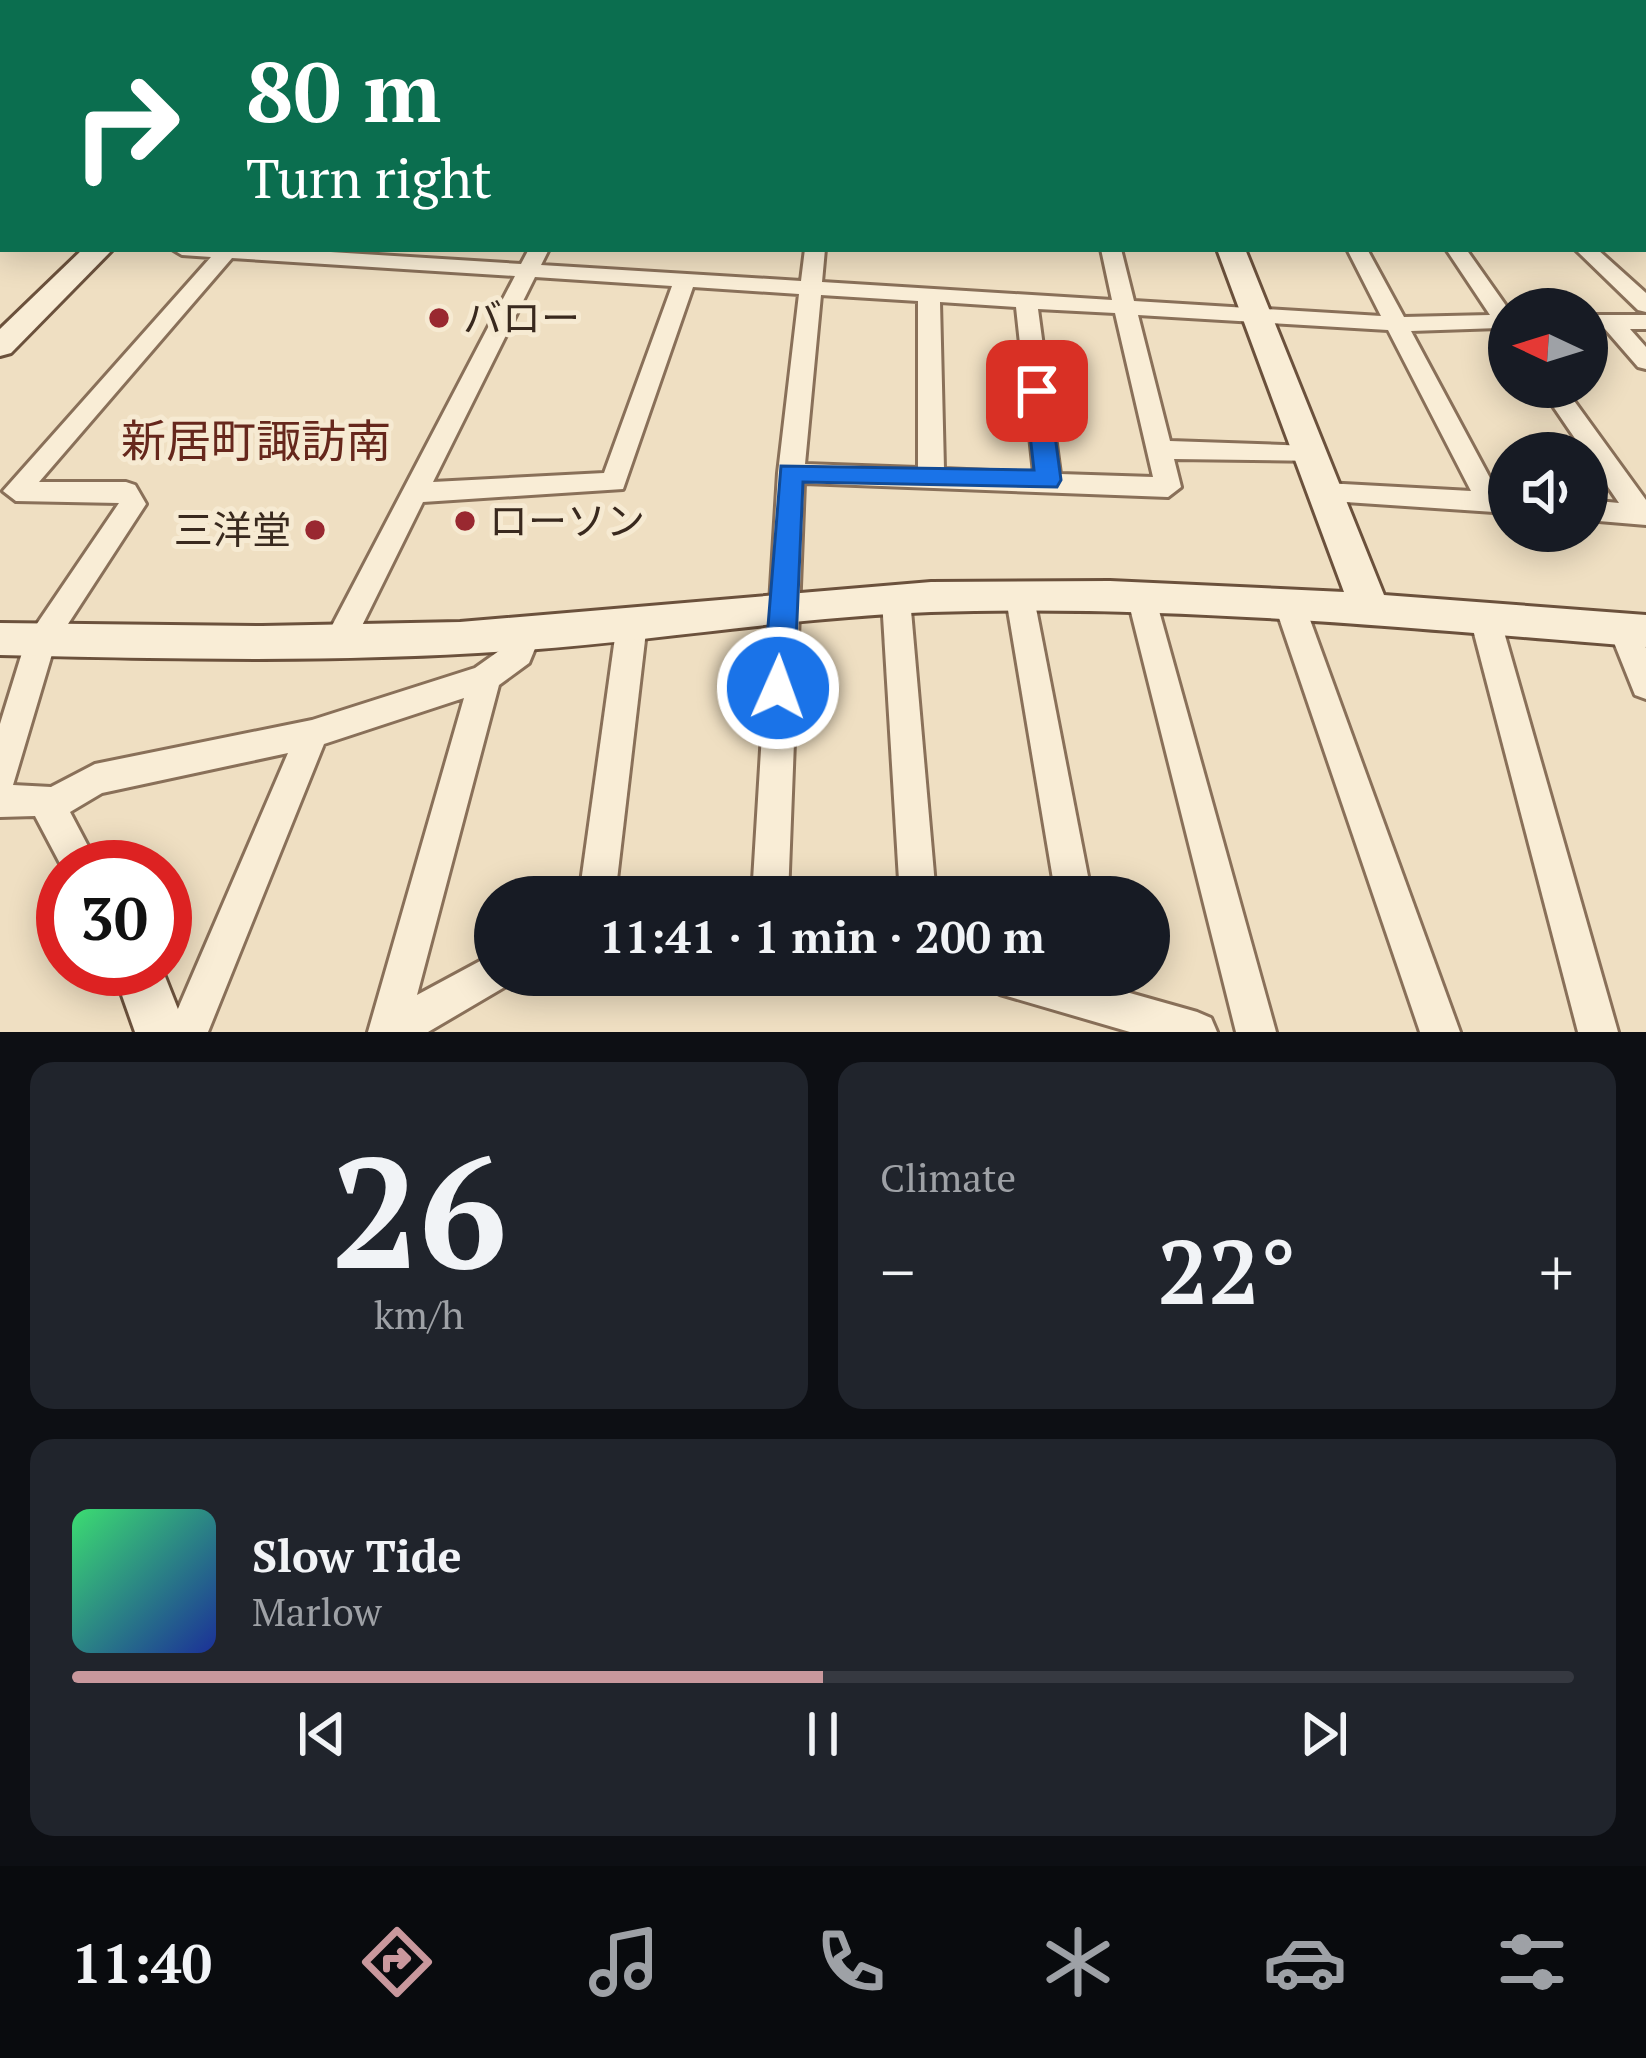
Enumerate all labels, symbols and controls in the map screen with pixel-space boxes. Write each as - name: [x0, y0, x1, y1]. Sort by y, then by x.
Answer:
- text: 80 m: [246, 35, 441, 146]
- icon: right: [48, 48, 204, 204]
- text: Turn right: [246, 142, 492, 213]
- north arrow: [1488, 288, 1608, 408]
- map controls: [1488, 288, 1608, 552]
- place label: バロー: [463, 291, 580, 343]
- marker: バロー: [426, 305, 452, 331]
- pin: [986, 340, 1088, 442]
- icon: arrive: [1004, 358, 1070, 424]
- district label: 新居町諏訪南: [121, 410, 391, 470]
- button: sound: [1488, 432, 1608, 552]
- place label: ローソン: [489, 494, 645, 546]
- place label: 三洋堂: [174, 503, 291, 555]
- marker: ローソン: [452, 508, 478, 534]
- marker: 三洋堂: [302, 517, 328, 543]
- position arrow: [715, 625, 841, 751]
- speed limit sign: 30: [36, 840, 192, 996]
- text: 11:41 · 1 min · 200 m: [599, 906, 1045, 966]
- text: 26: [331, 1106, 507, 1313]
- text: Climate: [880, 1151, 1016, 1203]
- text: 22°: [1158, 1210, 1296, 1330]
- text: −: [880, 1227, 915, 1315]
- text: +: [1539, 1227, 1574, 1315]
- text: km/h: [374, 1288, 464, 1340]
- text: Slow Tide: [252, 1525, 462, 1585]
- text: Marlow: [252, 1585, 382, 1637]
- icon: previous: [289, 1701, 355, 1767]
- icon: pause: [790, 1701, 856, 1767]
- icon: next: [1291, 1701, 1357, 1767]
- icon: directions: [355, 1920, 439, 2004]
- icon: music: [582, 1920, 666, 2004]
- icon: phone: [809, 1920, 893, 2004]
- icon: climate: [1036, 1920, 1120, 2004]
- icon: car: [1263, 1920, 1347, 2004]
- icon: filters: [1490, 1920, 1574, 2004]
- text: 11:40: [72, 1927, 212, 1998]

